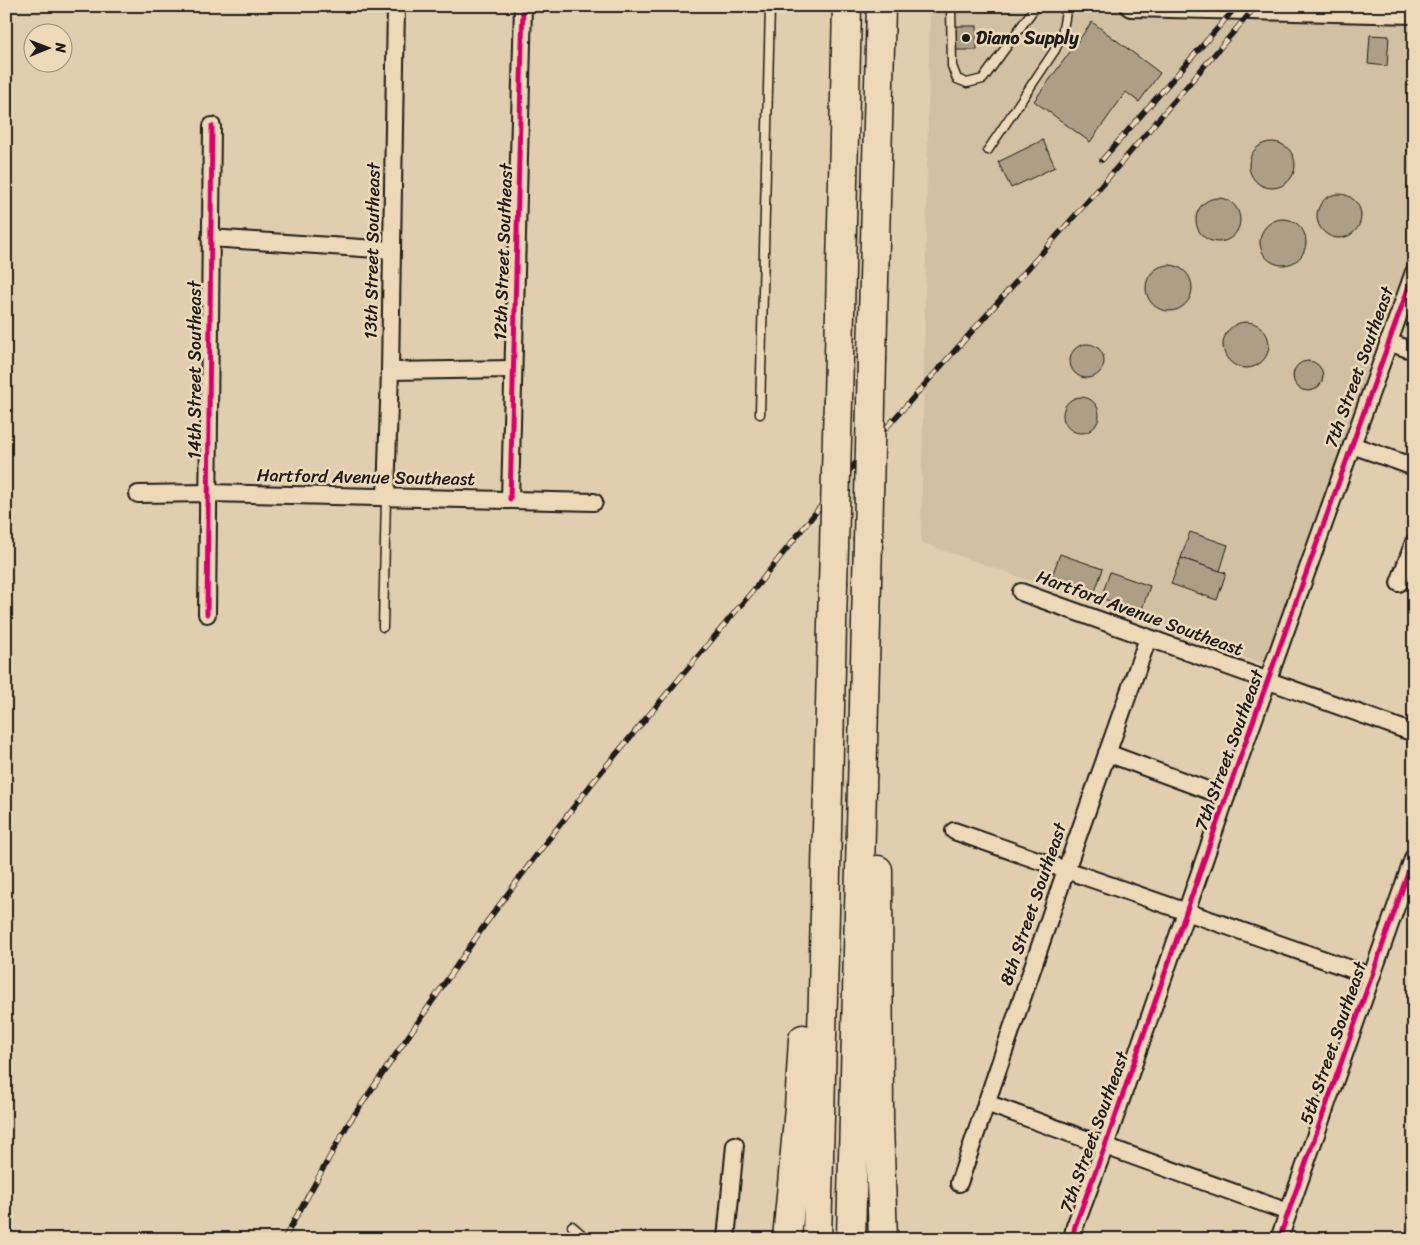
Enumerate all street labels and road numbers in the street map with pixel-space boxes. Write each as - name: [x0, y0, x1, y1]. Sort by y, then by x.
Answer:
- street label: 13th Street Southeast: [354, 162, 390, 340]
- street label: 12th Street Southeast: [484, 162, 522, 341]
- street label: 14th Street Southeast: [179, 280, 211, 459]
- street label: 7th Street Southeast: [1315, 281, 1403, 452]
- street label: Hartford Avenue Southeast: [257, 459, 476, 495]
- street label: Hartford Avenue Southeast: [1032, 561, 1248, 665]
- street label: 7th Street Southeast: [1185, 664, 1273, 835]
- street label: 8th Street Southeast: [990, 818, 1076, 990]
- street label: 5th Street Southeast: [1290, 957, 1376, 1129]
- street label: 7th Street Southeast: [1050, 1046, 1138, 1217]

